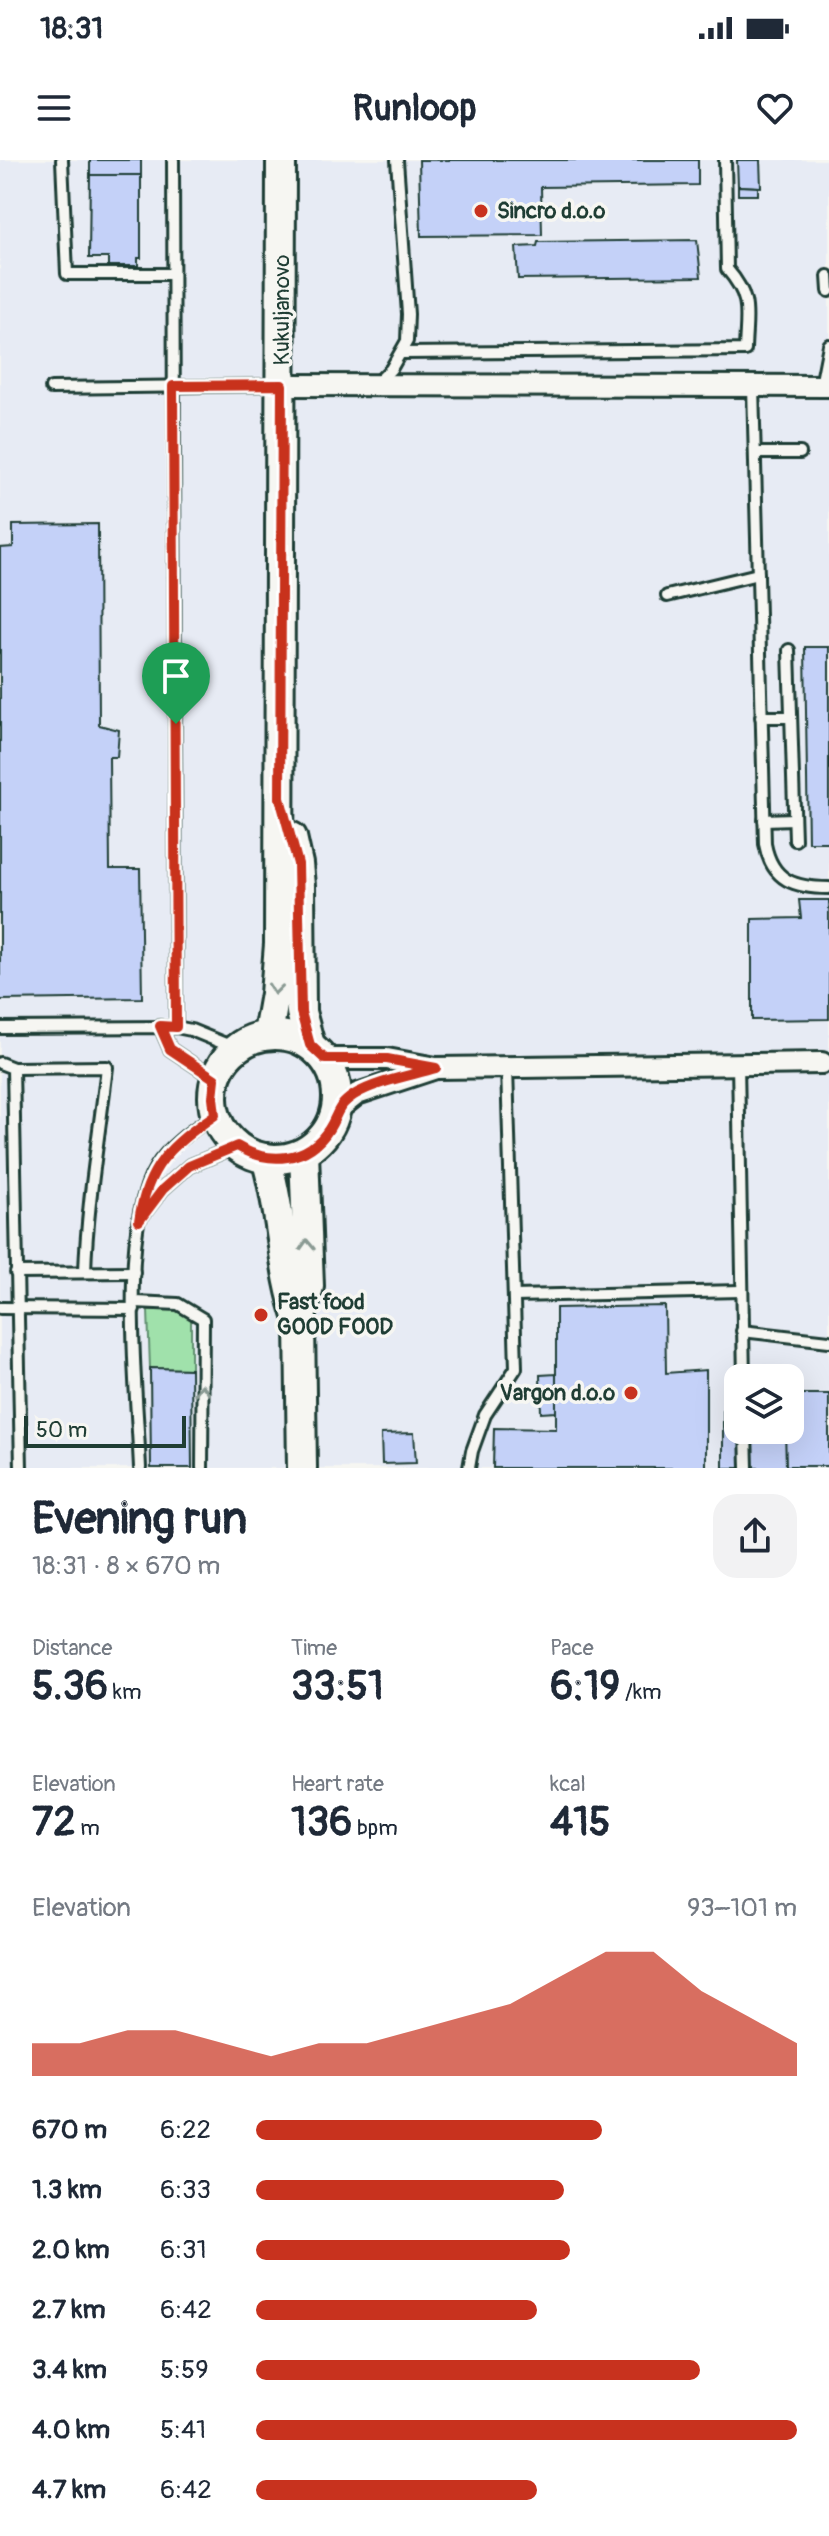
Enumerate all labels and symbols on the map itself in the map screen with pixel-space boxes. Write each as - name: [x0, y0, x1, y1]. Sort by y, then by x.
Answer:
- place label: Sincro d.o.o: [497, 197, 605, 225]
- marker: Sincro d.o.o: [472, 202, 490, 220]
- street label: Kukuljanovo: [268, 254, 296, 365]
- pin: [142, 642, 210, 724]
- one-way arrow: [267, 983, 284, 996]
- one-way arrow: [298, 1238, 315, 1251]
- place label: Fast food GOOD FOOD: [277, 1288, 393, 1341]
- marker: Fast food GOOD FOOD: [252, 1306, 270, 1324]
- place label: Vargon d.o.o: [500, 1379, 615, 1407]
- one-way arrow: [193, 1383, 211, 1396]
- marker: Vargon d.o.o: [622, 1384, 640, 1402]
- scale bar: [24, 1412, 186, 1448]

